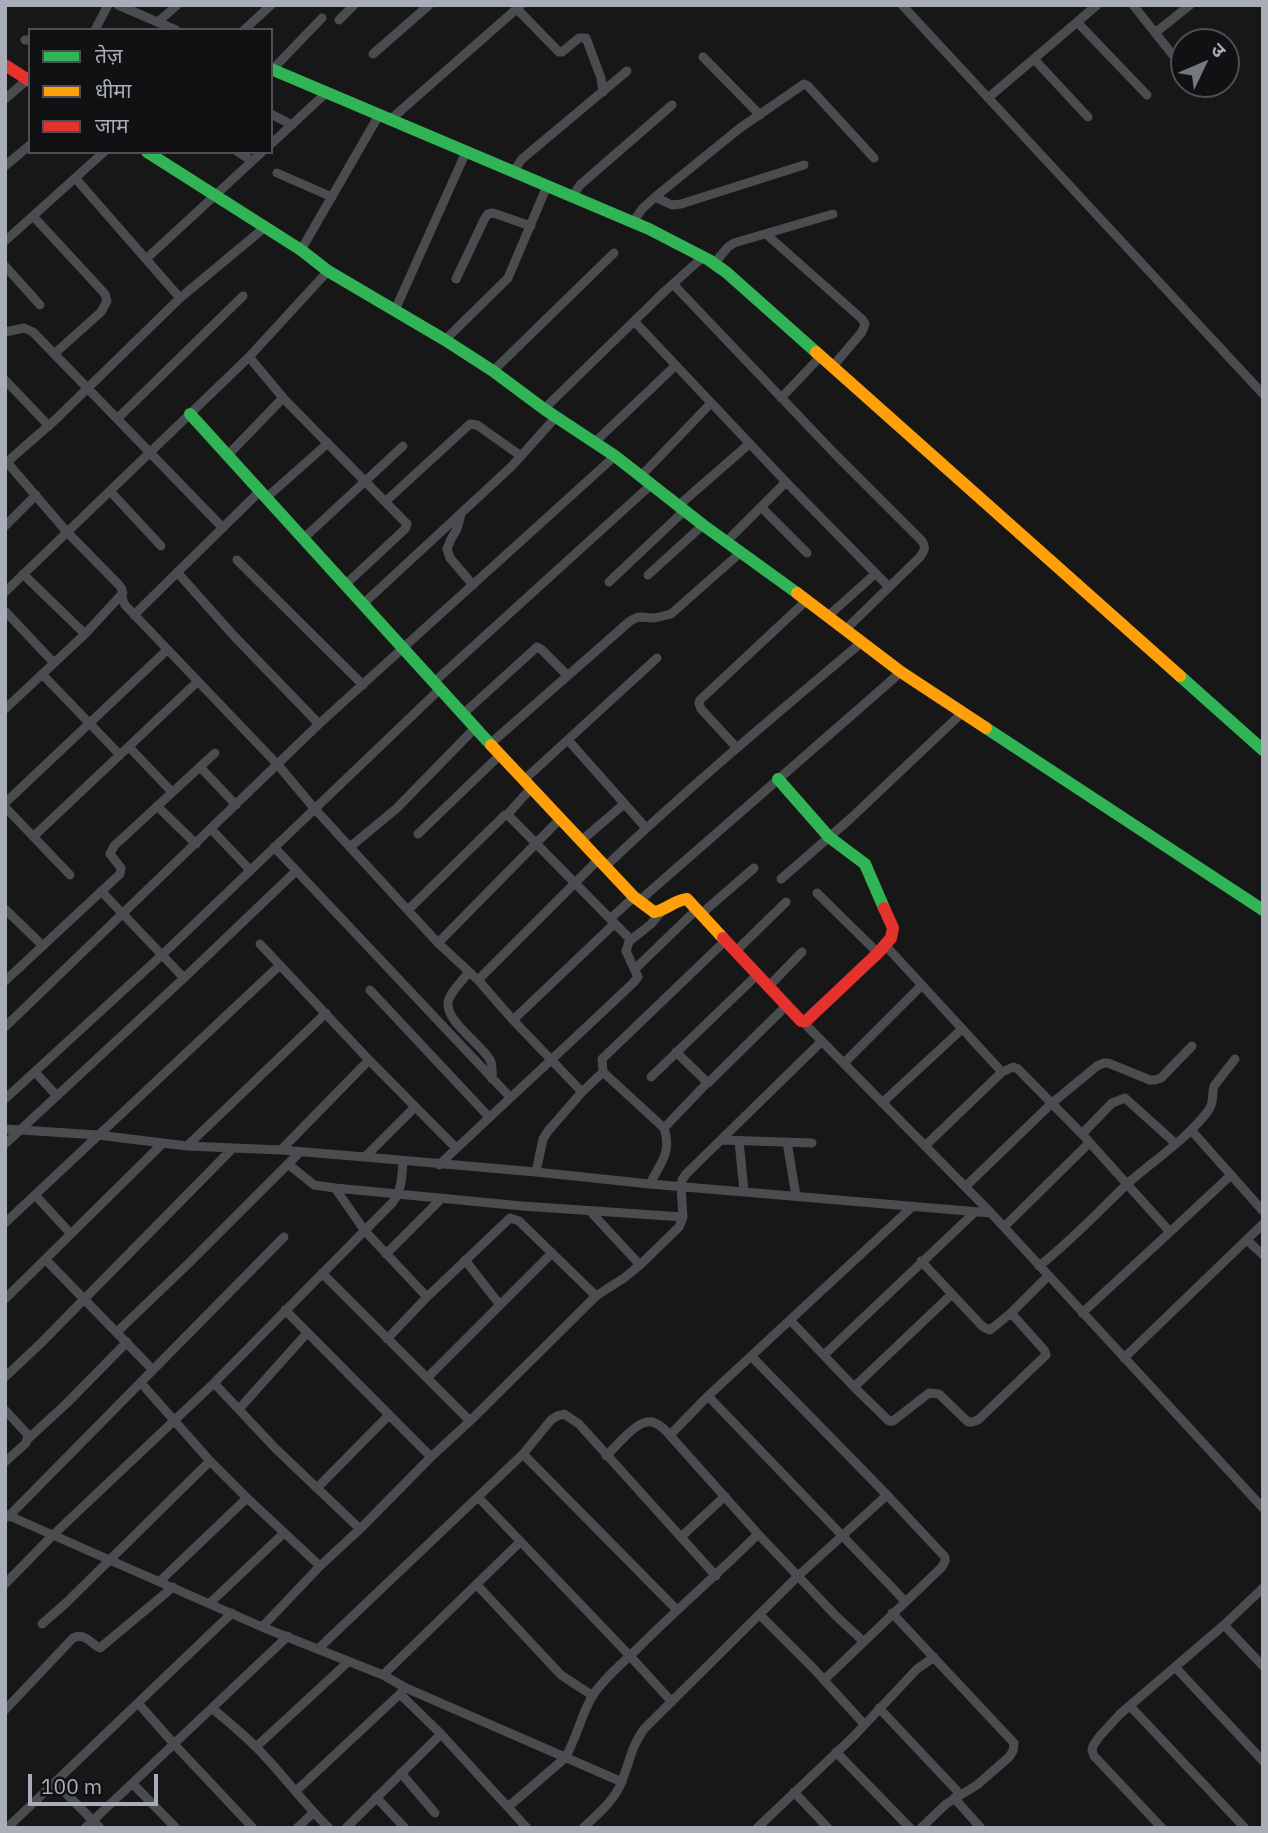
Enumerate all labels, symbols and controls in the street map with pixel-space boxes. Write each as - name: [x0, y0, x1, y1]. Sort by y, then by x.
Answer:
- legend: [28, 28, 273, 154]
- north arrow: [1170, 28, 1240, 98]
- text: उ: [1206, 37, 1231, 62]
- text: तेज़: [95, 41, 123, 69]
- text: धीमा: [95, 76, 131, 104]
- text: जाम: [95, 111, 129, 139]
- scale bar: [32, 1759, 161, 1803]
- text: 100 m: [41, 1772, 102, 1800]

